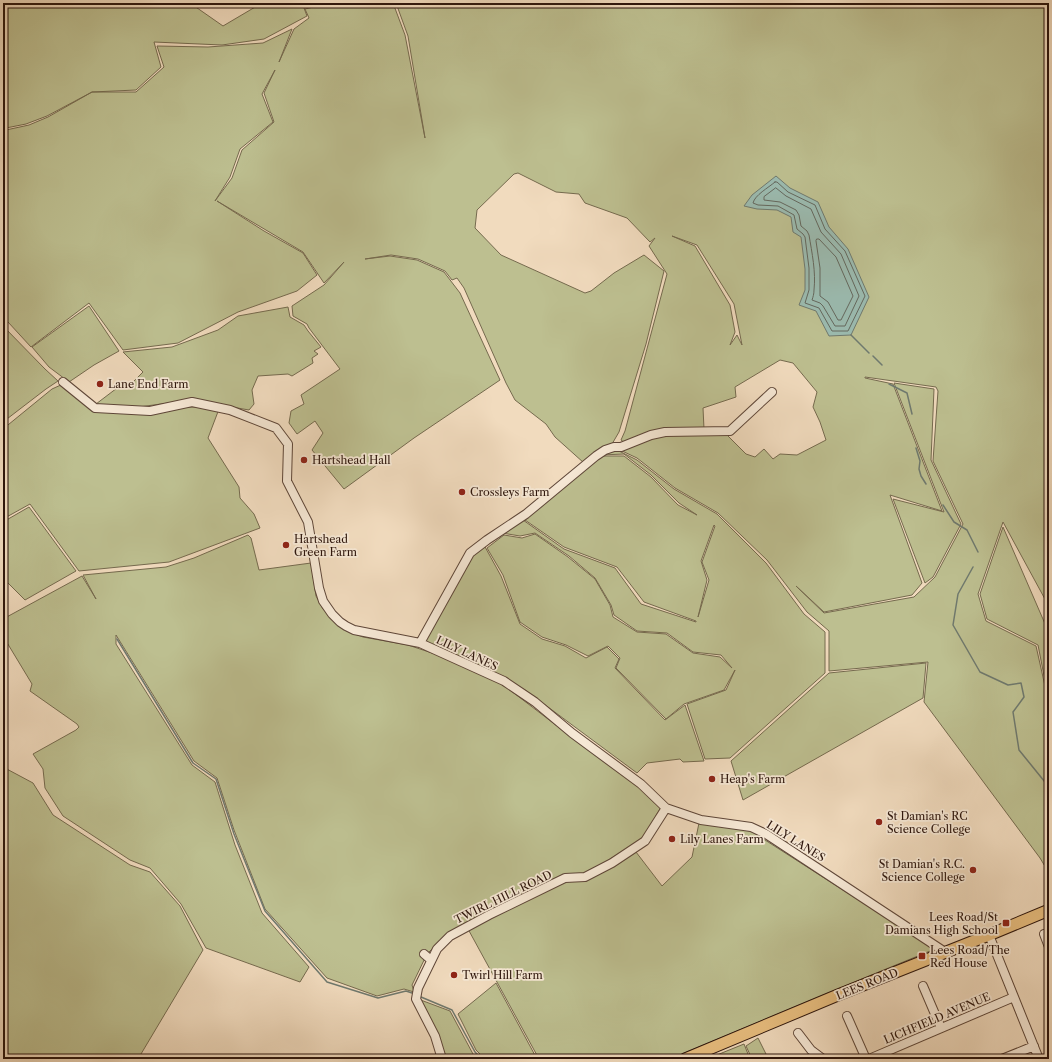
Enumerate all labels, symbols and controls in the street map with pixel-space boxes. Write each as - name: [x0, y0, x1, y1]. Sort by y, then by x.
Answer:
- place label: Lane End Farm: [108, 377, 189, 391]
- marker: Lane End Farm: [95, 379, 105, 389]
- place label: Hartshead Hall: [312, 453, 391, 467]
- marker: Hartshead Hall: [299, 455, 309, 465]
- place label: Crossleys Farm: [470, 485, 550, 499]
- marker: Crossleys Farm: [457, 487, 467, 497]
- place label: Hartshead Green Farm: [294, 532, 358, 559]
- marker: Hartshead Green Farm: [281, 540, 291, 550]
- street label: LILY LANES: [434, 633, 500, 673]
- place label: Heap's Farm: [720, 772, 786, 786]
- marker: Heap's Farm: [707, 774, 717, 784]
- place label: St Damian's RC Science College: [887, 809, 970, 836]
- street label: LILY LANES: [764, 817, 828, 865]
- marker: St Damian's RC Science College: [874, 817, 884, 827]
- place label: Lily Lanes Farm: [680, 832, 764, 846]
- marker: Lily Lanes Farm: [667, 834, 677, 844]
- place label: St Damian's R.C. Science College: [879, 857, 965, 884]
- marker: St Damian's R.C. Science College: [968, 865, 978, 875]
- street label: TWIRL HILL ROAD: [452, 867, 554, 927]
- place label: Lees Road/St Damians High School: [885, 910, 999, 937]
- marker: Lees Road/St Damians High School: [1001, 918, 1011, 928]
- place label: Lees Road/The Red House: [930, 943, 1010, 970]
- marker: Lees Road/The Red House: [917, 951, 927, 961]
- street label: LEES ROAD: [834, 965, 900, 1003]
- place label: Twirl Hill Farm: [462, 968, 544, 982]
- marker: Twirl Hill Farm: [449, 970, 459, 980]
- street label: LICHFIELD AVENUE: [882, 989, 993, 1047]

